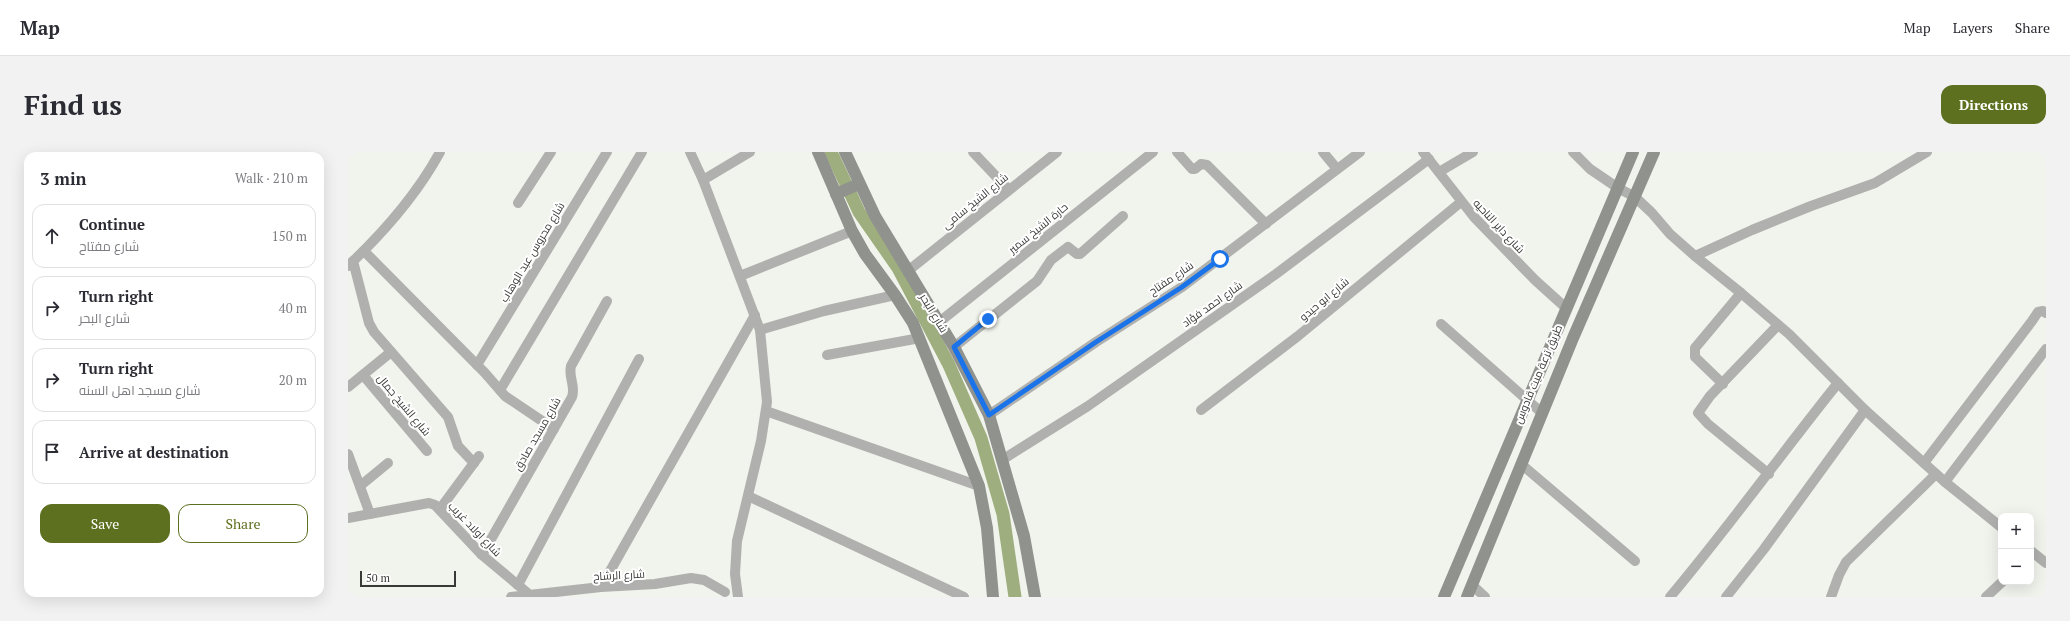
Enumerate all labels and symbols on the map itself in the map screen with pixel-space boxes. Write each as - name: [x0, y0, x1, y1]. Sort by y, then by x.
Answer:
- street label: شارع الشيخ سامى: [939, 170, 1012, 233]
- street label: شارع داير الناحيه: [1470, 196, 1528, 257]
- street label: شارع محروس عبد الوهاب: [497, 199, 568, 305]
- street label: حارة الشيخ سمير: [1005, 200, 1071, 258]
- route start: [1211, 250, 1229, 268]
- street label: شارع مفتاح: [1146, 258, 1197, 299]
- street label: شارع ابو حيدو: [1296, 274, 1352, 324]
- street label: شارع احمد فؤاد: [1179, 278, 1245, 331]
- street label: شارع البحر: [916, 290, 951, 336]
- route end: [979, 310, 997, 328]
- street label: طريق ترعة ميت قادوس: [1511, 322, 1565, 426]
- street label: شارع الشيخ جمال: [373, 371, 434, 439]
- street label: شارع مسجد صادق: [510, 395, 565, 474]
- street label: شارع اولاد غريب: [445, 499, 505, 560]
- street label: شارع الرشاح: [593, 567, 645, 584]
- scale bar: [360, 569, 456, 588]

